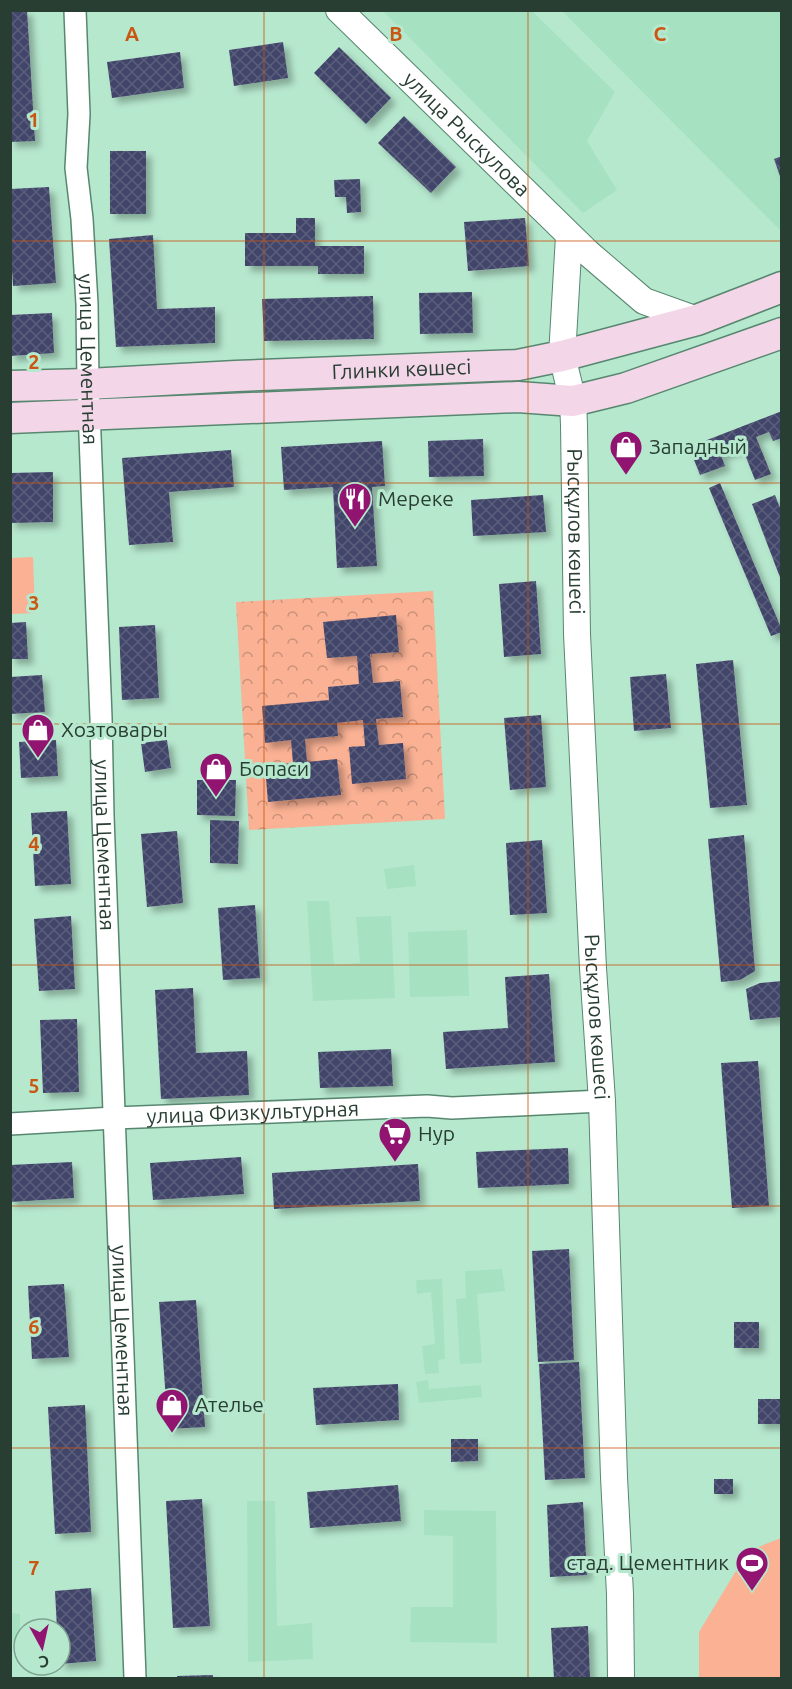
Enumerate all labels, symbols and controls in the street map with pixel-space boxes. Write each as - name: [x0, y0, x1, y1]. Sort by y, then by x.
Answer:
- text: A: [125, 22, 139, 45]
- text: B: [389, 22, 403, 45]
- text: C: [654, 22, 667, 45]
- street label: улица Рыскулова: [399, 66, 536, 201]
- text: 1: [28, 108, 40, 131]
- street label: улица Цементная: [74, 273, 103, 445]
- text: 2: [28, 350, 40, 373]
- street label: Глинки көшесі: [331, 354, 472, 383]
- shop icon: Западный: [608, 429, 644, 476]
- place label: Западный: [649, 434, 747, 458]
- street label: Рысқұлов көшесі: [563, 448, 590, 615]
- restaurant icon: Мереке: [337, 481, 373, 528]
- place label: Мереке: [378, 486, 454, 510]
- text: 3: [28, 591, 40, 614]
- shop icon: Хозтовары: [20, 712, 56, 759]
- place label: Хозтовары: [61, 717, 168, 741]
- shop icon: Бопаси: [198, 751, 234, 798]
- place label: Бопаси: [239, 756, 309, 780]
- street label: улица Цементная: [91, 759, 120, 931]
- text: 4: [28, 832, 40, 855]
- street label: Рысқұлов көшесі: [580, 933, 615, 1101]
- text: 5: [28, 1074, 40, 1097]
- street label: улица Физкультурная: [146, 1096, 359, 1128]
- supermarket icon: Нур: [377, 1116, 413, 1163]
- place label: Нур: [418, 1121, 455, 1145]
- street label: улица Цементная: [108, 1245, 138, 1417]
- text: 6: [28, 1315, 40, 1338]
- shop icon: Ателье: [154, 1387, 190, 1434]
- place label: Ателье: [195, 1392, 264, 1416]
- sports icon: стад. Цементник: [734, 1545, 770, 1592]
- place label: стад. Цементник: [566, 1550, 729, 1574]
- text: 7: [28, 1556, 40, 1579]
- north arrow: [12, 1617, 72, 1677]
- text: С: [38, 1652, 50, 1671]

